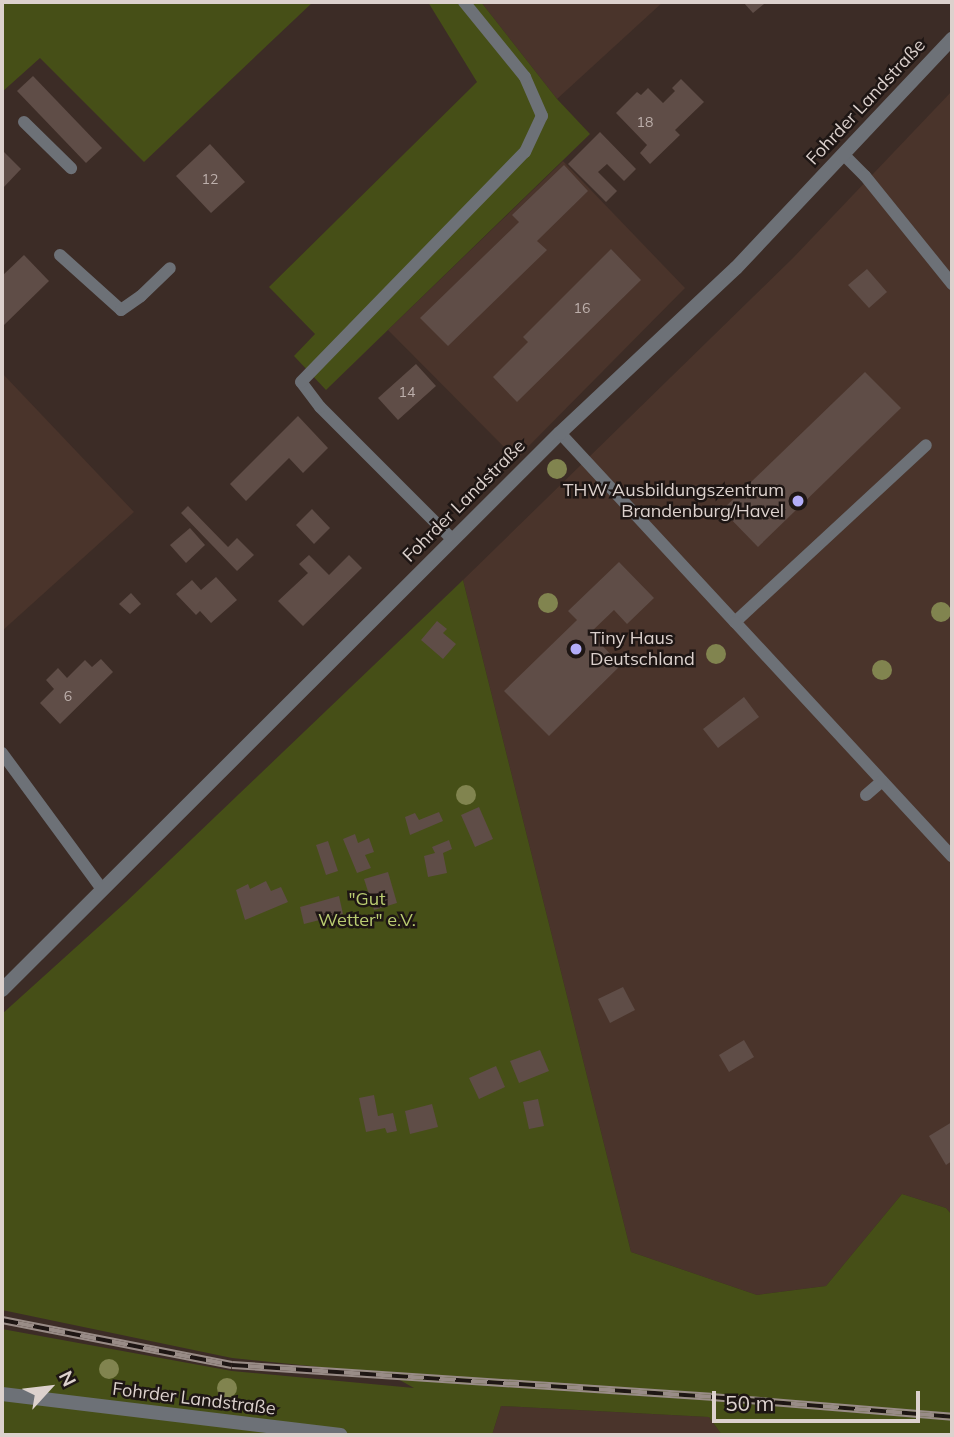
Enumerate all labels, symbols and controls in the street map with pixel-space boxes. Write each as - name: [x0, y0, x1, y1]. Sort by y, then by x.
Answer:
- street label: Fohrder Landstraße: [802, 35, 930, 169]
- house number: 18: [637, 114, 653, 130]
- house number: 12: [202, 171, 218, 187]
- house number: 16: [574, 300, 590, 316]
- house number: 14: [399, 384, 415, 400]
- street label: Fohrder Landstraße: [398, 435, 530, 567]
- place label: THW Ausbildungszentrum Brandenburg/Havel: [563, 480, 784, 522]
- marker: THW Ausbildungszentrum Brandenburg/Havel: [790, 493, 806, 509]
- place label: Tiny Haus Deutschland: [590, 628, 695, 670]
- marker: Tiny Haus Deutschland: [568, 641, 584, 657]
- house number: 6: [64, 688, 72, 704]
- park label: "Gut Wetter" e.V.: [318, 889, 416, 932]
- north arrow: [14, 1353, 84, 1423]
- text: N: [54, 1367, 82, 1390]
- street label: Fohrder Landstraße: [111, 1378, 277, 1420]
- scale bar: [716, 1378, 924, 1422]
- text: 50 m: [725, 1390, 774, 1416]

